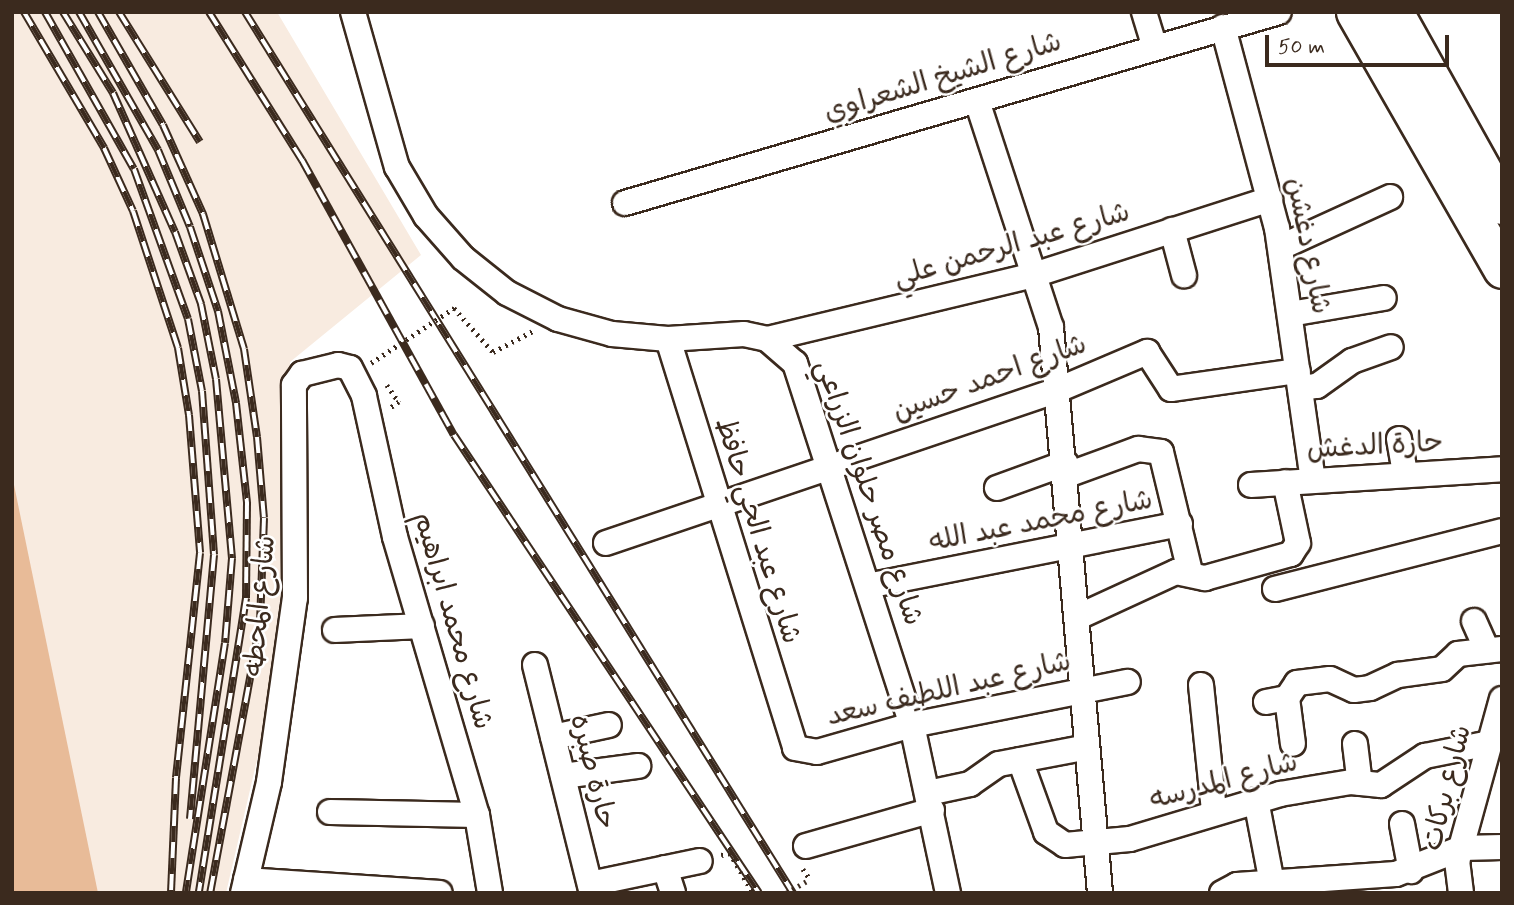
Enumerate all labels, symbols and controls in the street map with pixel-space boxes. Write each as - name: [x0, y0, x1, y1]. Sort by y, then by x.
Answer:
- scale bar: [1269, 21, 1453, 65]
- street label: شارع الشيخ الشعراوي: [820, 26, 1066, 130]
- text: 50 m: [1278, 33, 1325, 61]
- street label: شارع دغشن: [1277, 175, 1337, 317]
- street label: شارع عبد الرحمن علي: [890, 196, 1134, 296]
- street label: شارع احمد حسين: [889, 328, 1091, 430]
- street label: شارع مصر حلوان الزراعي: [807, 356, 929, 630]
- street label: شارع عبد الحي حافظ: [707, 414, 807, 648]
- street label: حارة الدغش: [1306, 427, 1444, 467]
- street label: شارع محمد عبد الله: [926, 484, 1156, 560]
- street label: شارع محمد ابراهيم: [405, 508, 499, 734]
- street label: شارع المحطه: [238, 534, 284, 678]
- street label: شارع عبد اللطيف سعد: [824, 646, 1074, 734]
- street label: حارة صبره: [562, 711, 622, 833]
- street label: شارع بركات: [1416, 722, 1480, 854]
- street label: شارع المدرسه: [1146, 746, 1302, 818]

